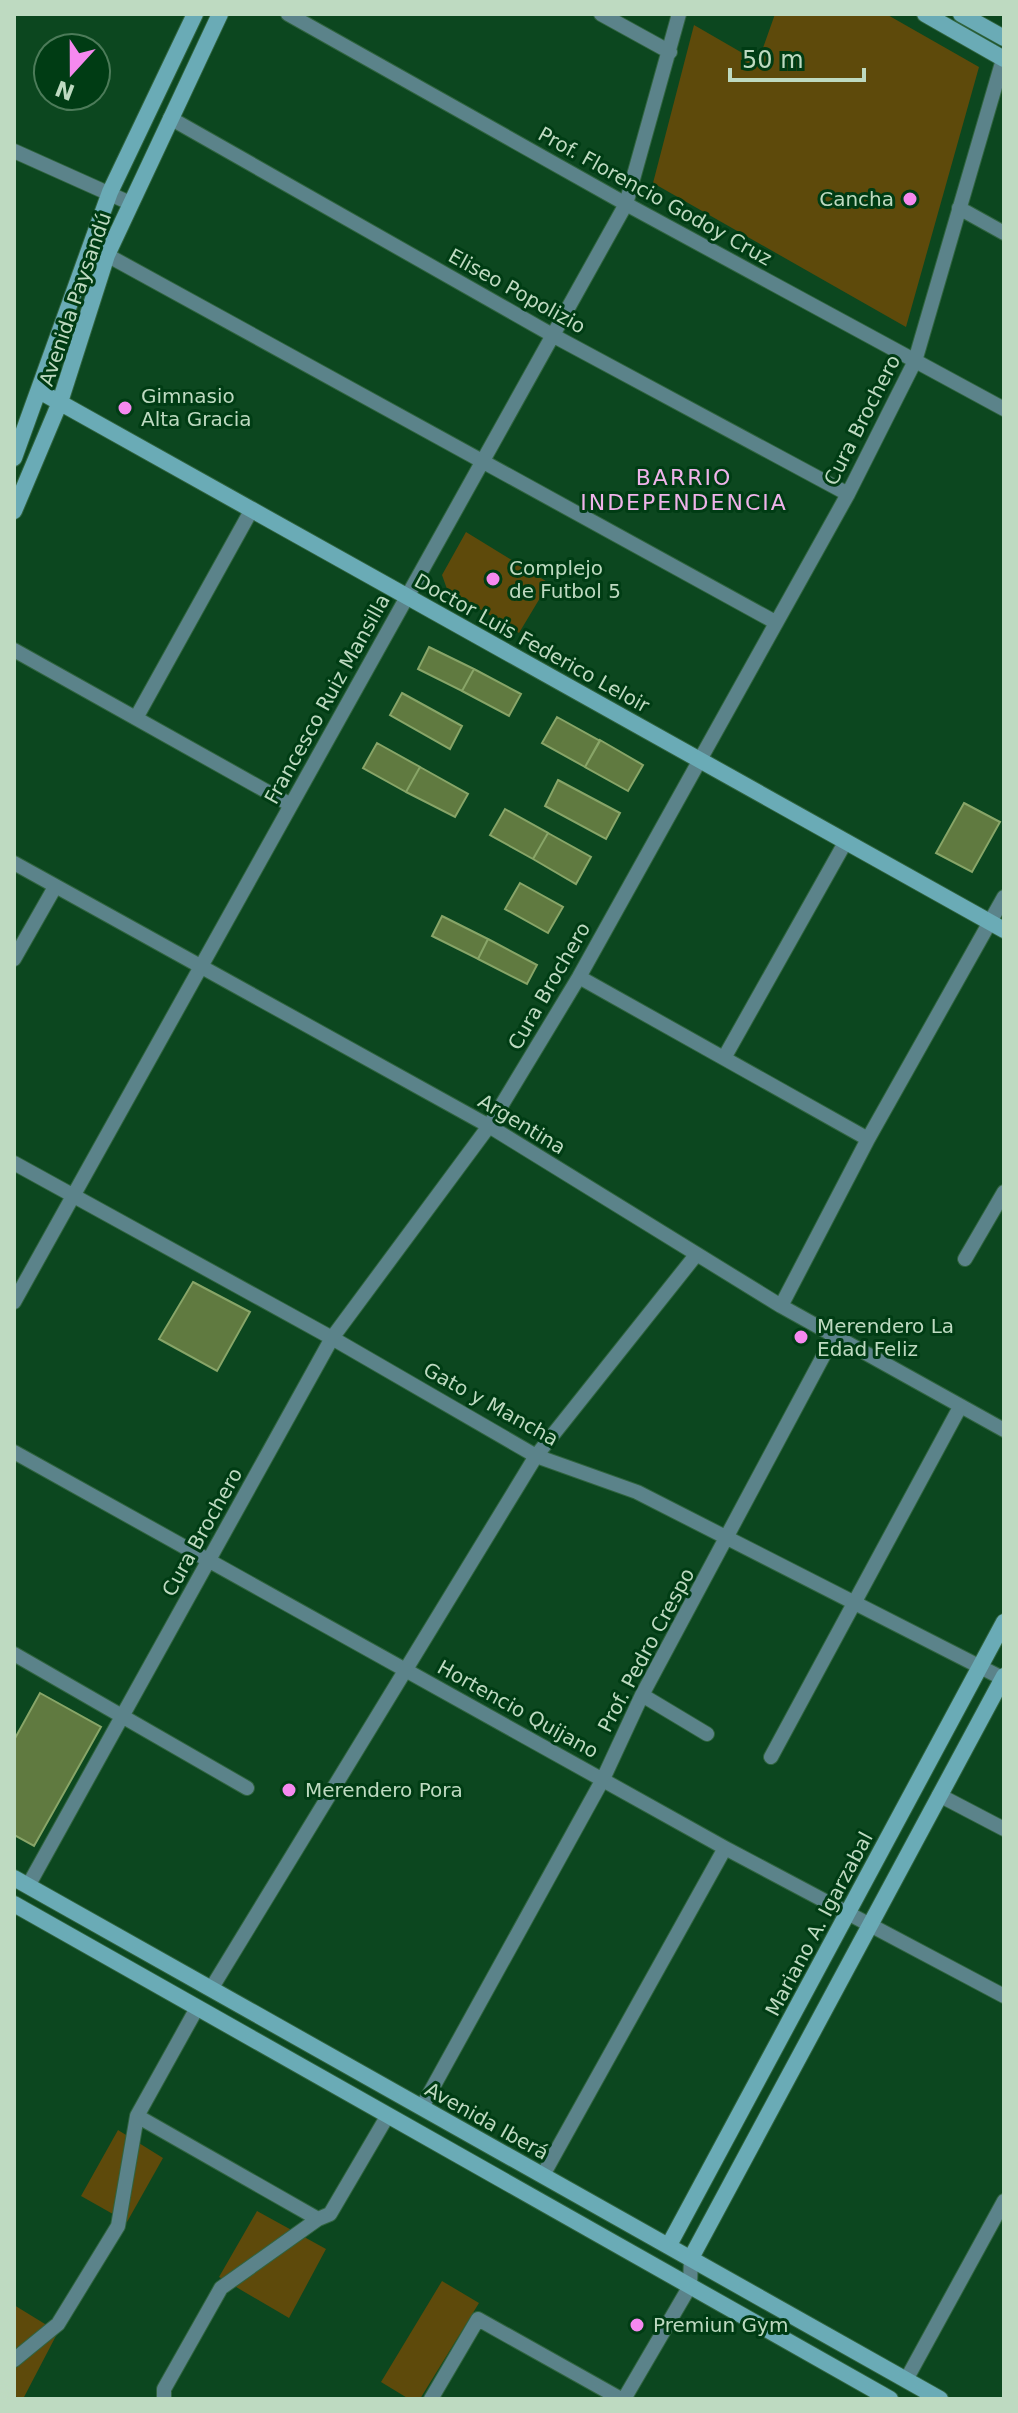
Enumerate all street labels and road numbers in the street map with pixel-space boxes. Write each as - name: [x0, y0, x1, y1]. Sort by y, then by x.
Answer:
- street label: Prof. Florencio Godoy Cruz: [534, 122, 776, 270]
- street label: Avenida Paysandú: [34, 209, 116, 389]
- street label: Eliseo Popolizio: [444, 243, 590, 339]
- street label: Cura Brochero: [819, 351, 905, 489]
- street label: Doctor Luis Federico Leloir: [410, 568, 654, 718]
- street label: Francesco Ruiz Mansilla: [259, 590, 395, 808]
- street label: Cura Brochero: [503, 918, 595, 1054]
- street label: Argentina: [474, 1089, 570, 1159]
- street label: Gato y Mancha: [419, 1357, 563, 1451]
- street label: Cura Brochero: [157, 1464, 247, 1600]
- street label: Prof. Pedro Crespo: [593, 1564, 699, 1736]
- street label: Hortencio Quijano: [433, 1655, 603, 1763]
- street label: Mariano A. Igarzabal: [760, 1828, 878, 2020]
- street label: Avenida Iberá: [421, 2077, 553, 2165]

